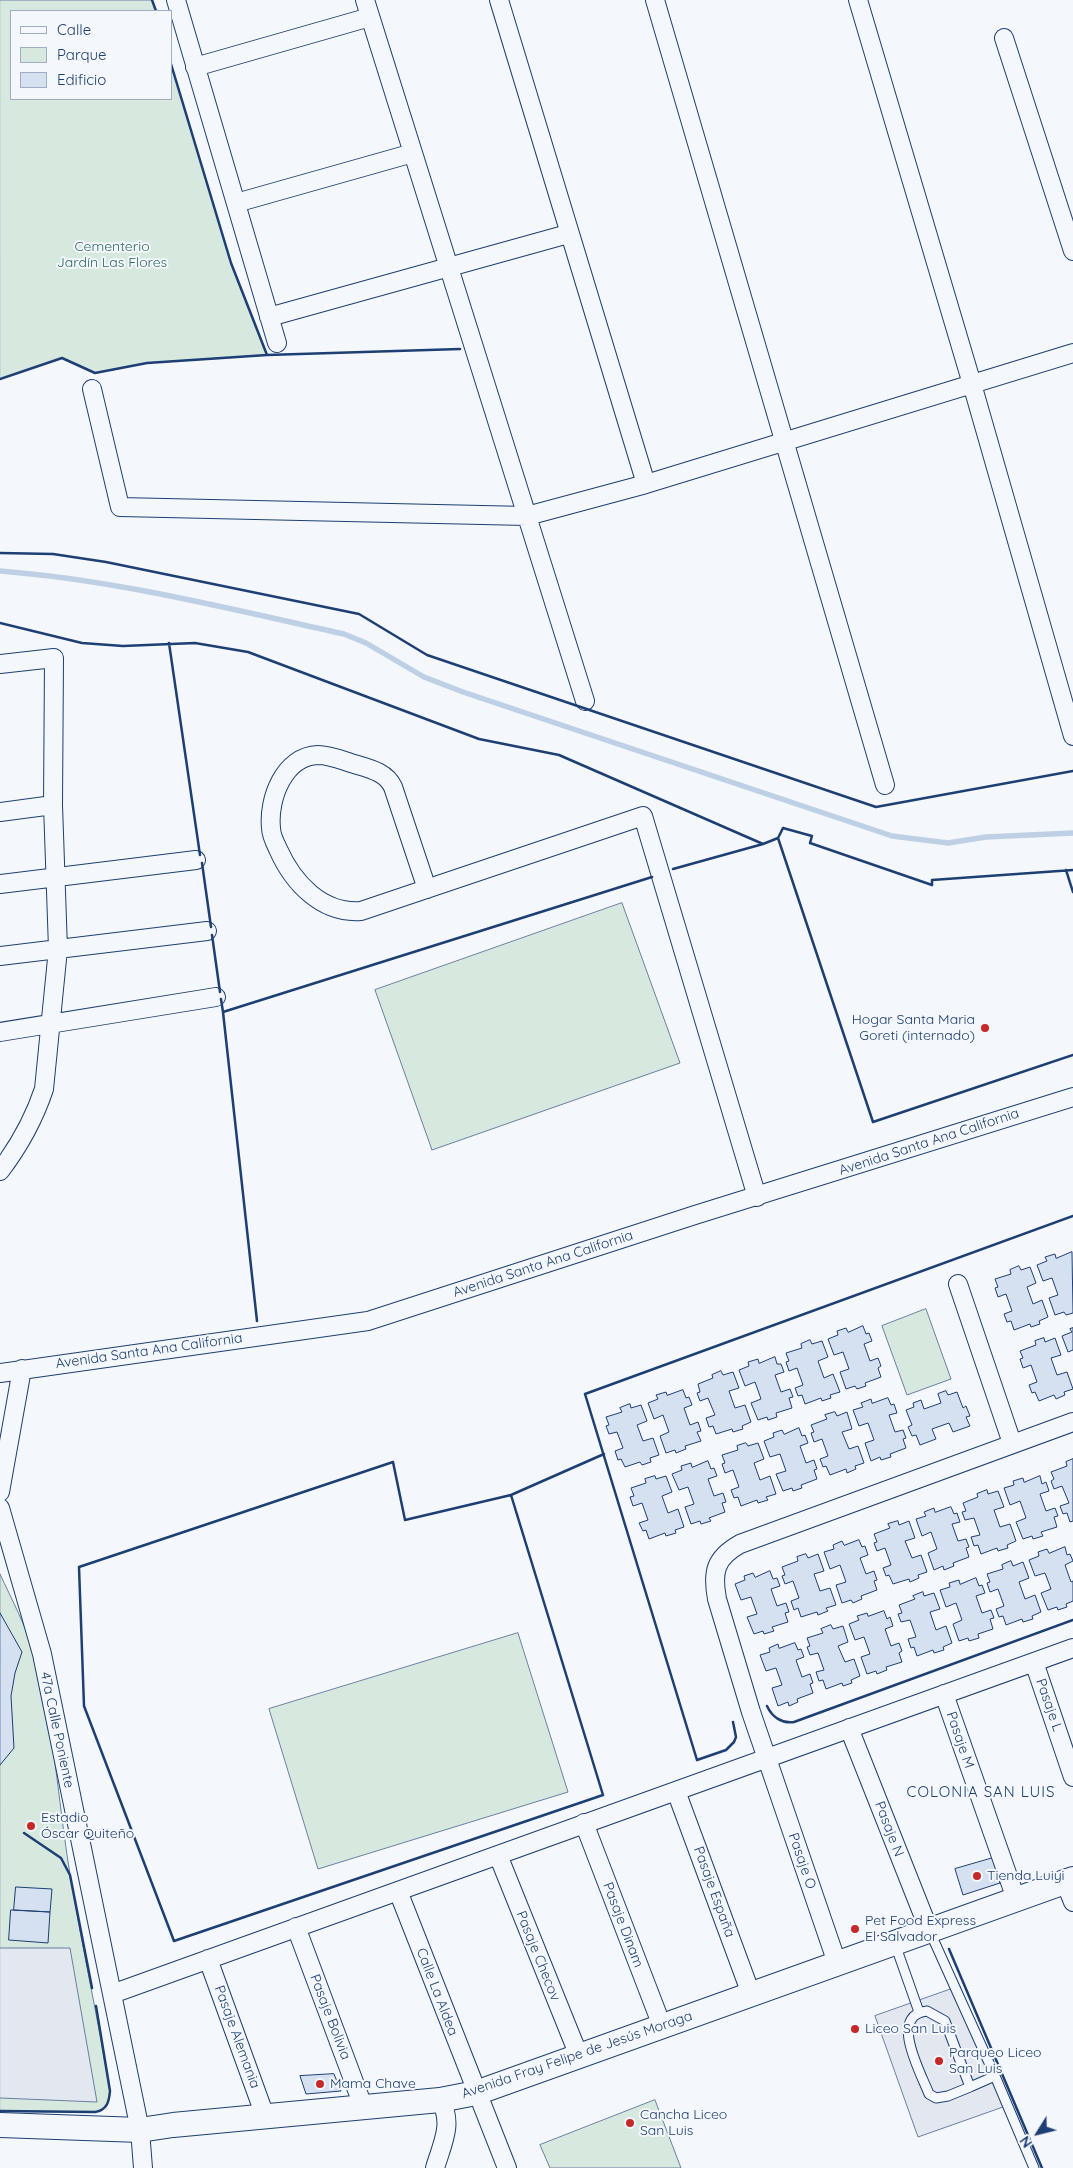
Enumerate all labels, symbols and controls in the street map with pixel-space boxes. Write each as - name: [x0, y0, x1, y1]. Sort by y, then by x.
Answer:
- legend: [10, 10, 172, 100]
- text: Calle: [57, 20, 91, 39]
- text: Parque: [57, 45, 107, 64]
- text: Edificio: [57, 70, 106, 89]
- park label: Cementerio Jardín Las Flores: [57, 239, 167, 272]
- place label: Hogar Santa Maria Goreti (internado): [852, 1012, 975, 1044]
- marker: Hogar Santa Maria Goreti (internado): [979, 1022, 991, 1034]
- street label: Avenida Santa Ana California: [837, 1105, 1021, 1179]
- street label: Avenida Santa Ana California: [451, 1227, 635, 1301]
- street label: Avenida Santa Ana California: [54, 1330, 244, 1372]
- street label: 47a Calle Poniente: [36, 1670, 78, 1790]
- street label: Pasaje L: [1032, 1676, 1066, 1734]
- street label: Pasaje M: [942, 1709, 978, 1771]
- district label: COLONIA SAN LUIS: [905, 1783, 1057, 1801]
- street label: Pasaje N: [871, 1799, 907, 1859]
- place label: Estadio Óscar Quiteño: [41, 1810, 134, 1842]
- marker: Estadio Óscar Quiteño: [25, 1820, 37, 1832]
- street label: Pasaje O: [785, 1831, 819, 1891]
- street label: Pasaje España: [690, 1844, 738, 1940]
- place label: Tienda Luiyi: [987, 1868, 1065, 1884]
- marker: Tienda Luiyi: [971, 1870, 983, 1882]
- street label: Pasaje Dinam: [599, 1880, 647, 1970]
- street label: Pasaje Checov: [512, 1909, 564, 2003]
- place label: Pet Food Express El Salvador: [865, 1913, 976, 1945]
- marker: Pet Food Express El Salvador: [849, 1923, 861, 1935]
- street label: Calle La Aldea: [413, 1946, 461, 2038]
- street label: Pasaje Bolivia: [306, 1972, 354, 2062]
- street label: Pasaje Alemania: [211, 1983, 263, 2091]
- street label: Avenida Fray Felipe de Jesús Moraga: [459, 2007, 695, 2103]
- place label: Liceo San Luis: [865, 2021, 956, 2037]
- marker: Liceo San Luis: [849, 2023, 861, 2035]
- place label: Parqueo Liceo San Luis: [949, 2045, 1042, 2078]
- marker: Parqueo Liceo San Luis: [933, 2055, 945, 2067]
- place label: Mama Chave: [330, 2076, 416, 2092]
- marker: Mama Chave: [314, 2078, 326, 2090]
- place label: Cancha Liceo San Luis: [640, 2107, 727, 2140]
- north arrow: [1013, 2108, 1063, 2158]
- marker: Cancha Liceo San Luis: [624, 2117, 636, 2129]
- text: N: [1016, 2132, 1036, 2151]

